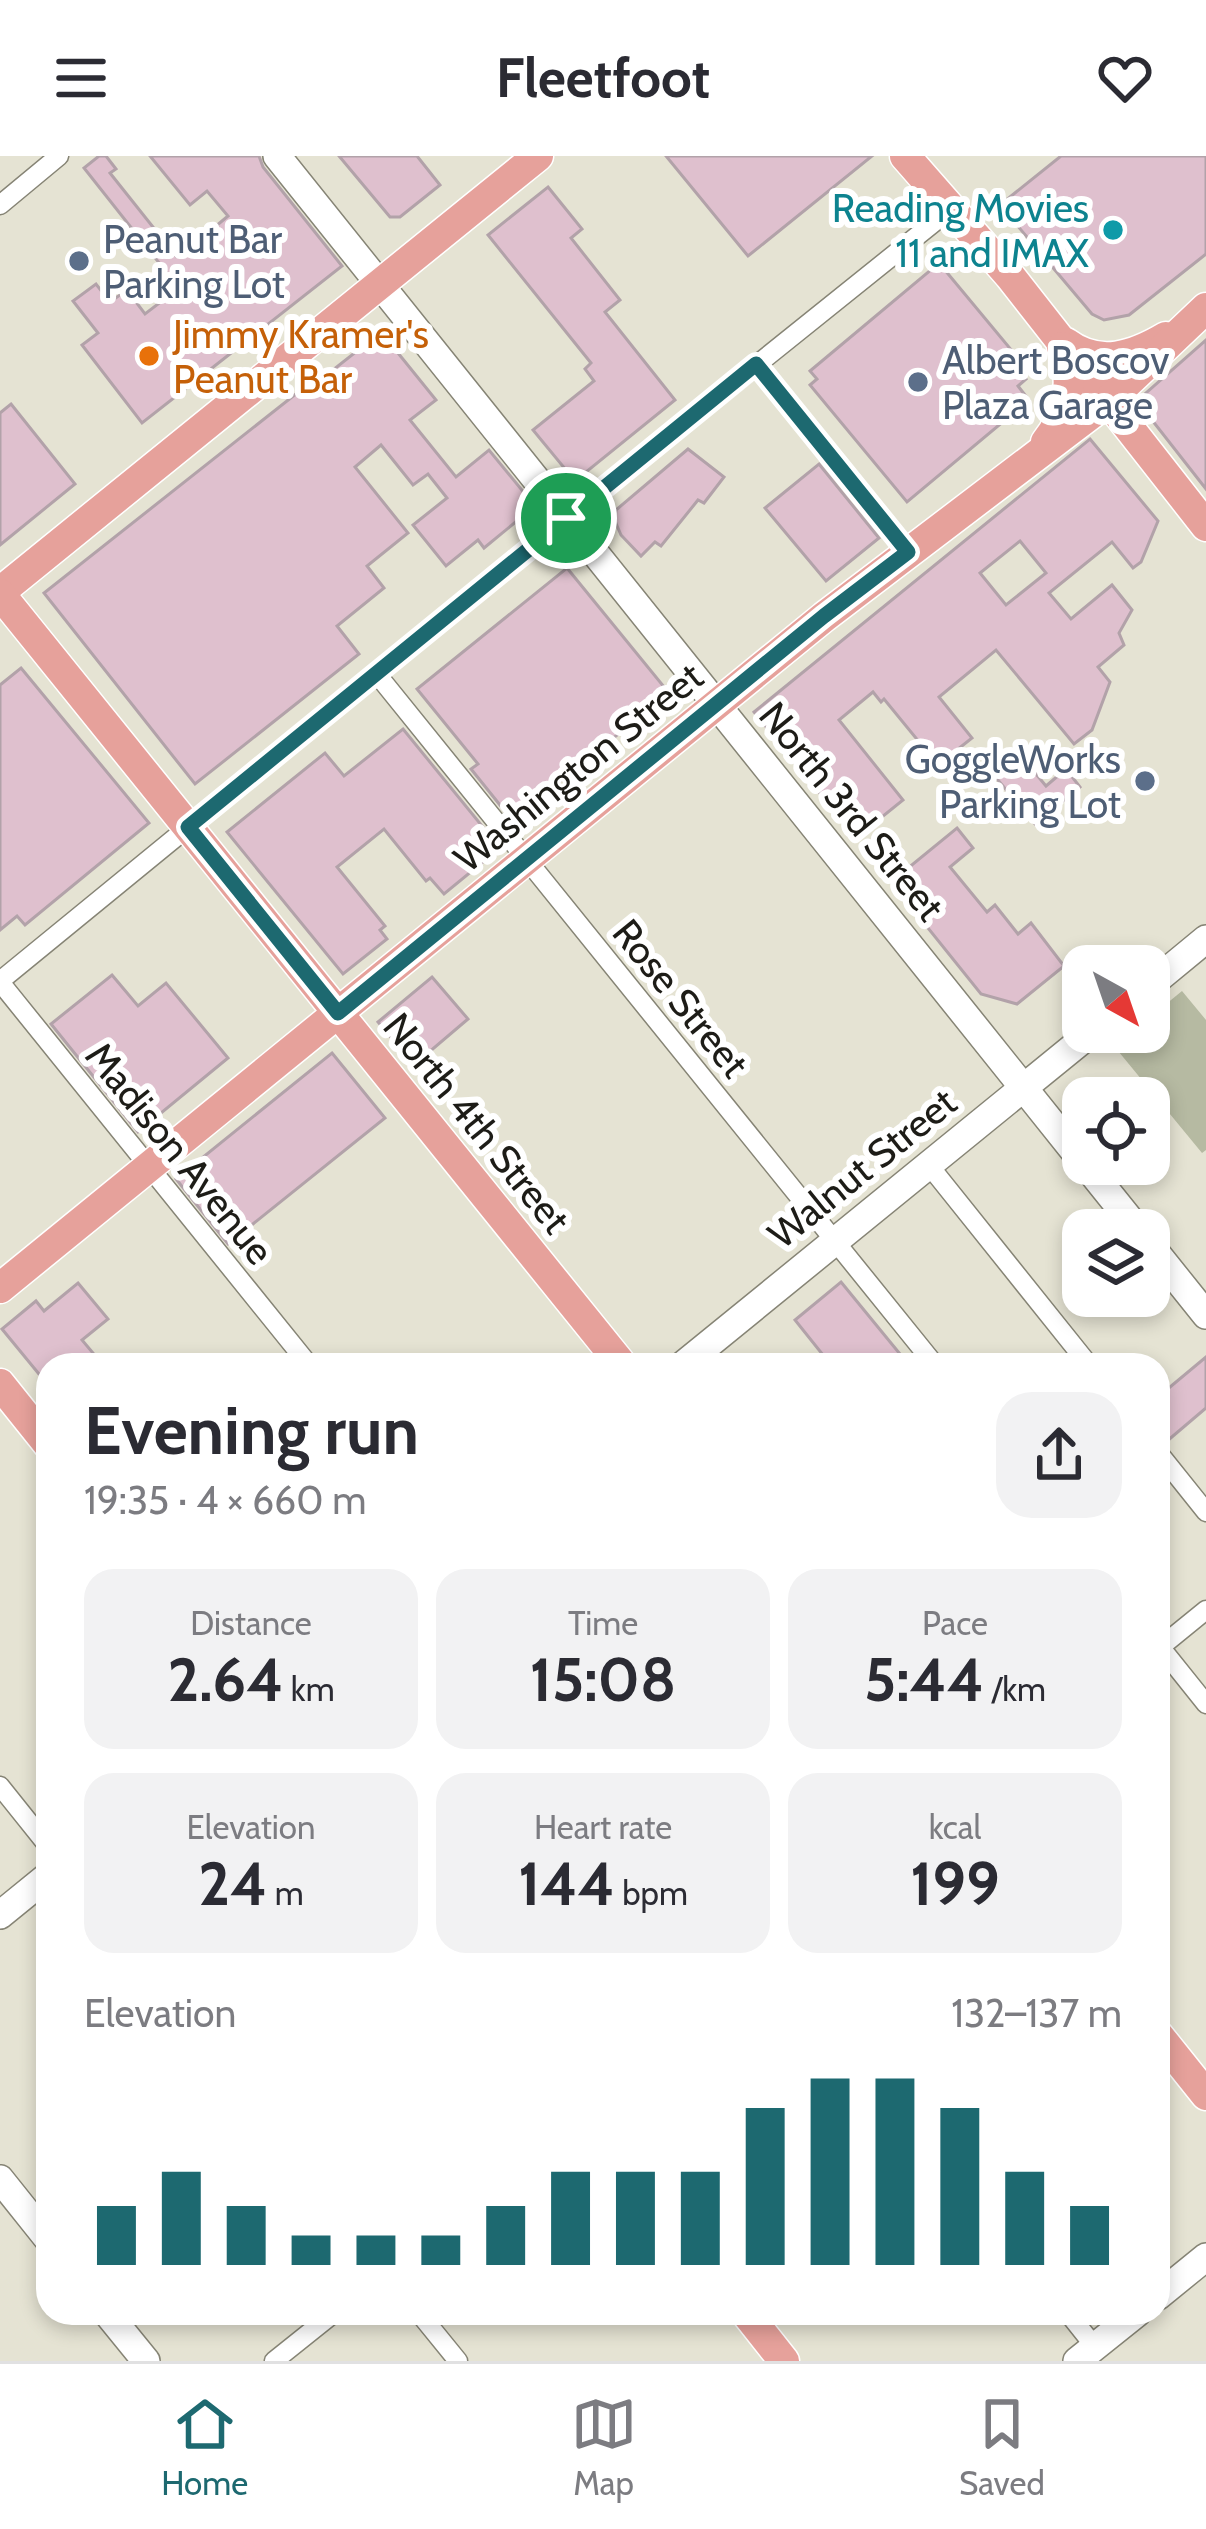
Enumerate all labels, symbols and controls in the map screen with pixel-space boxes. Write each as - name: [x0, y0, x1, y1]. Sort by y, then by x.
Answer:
- icon: menu: [48, 45, 114, 111]
- text: Fleetfoot: [496, 45, 710, 111]
- icon: heart: [1092, 45, 1158, 111]
- place label: Reading Movies 11 and IMAX: [832, 184, 1089, 277]
- place label: Peanut Bar Parking Lot: [103, 215, 285, 308]
- marker: Reading Movies 11 and IMAX: [1100, 217, 1126, 243]
- marker: Peanut Bar Parking Lot: [66, 248, 92, 274]
- place label: Jimmy Kramer's Peanut Bar: [172, 310, 429, 403]
- place label: Albert Boscov Plaza Garage: [942, 336, 1169, 429]
- marker: Jimmy Kramer's Peanut Bar: [136, 343, 162, 369]
- marker: Albert Boscov Plaza Garage: [905, 369, 931, 395]
- pin: [515, 467, 617, 569]
- icon: arrive: [533, 485, 599, 551]
- street label: Washington Street: [444, 652, 712, 882]
- street label: North 3rd Street: [749, 692, 955, 930]
- place label: GoggleWorks Parking Lot: [905, 735, 1121, 828]
- marker: GoggleWorks Parking Lot: [1132, 768, 1158, 794]
- street label: Rose Street: [603, 909, 759, 1087]
- north arrow: [1062, 945, 1170, 1053]
- map controls: [1062, 945, 1170, 1317]
- street label: North 4th Street: [374, 1003, 580, 1243]
- street label: Madison Avenue: [76, 1032, 284, 1274]
- button: locate: [1062, 1077, 1170, 1185]
- street label: Walnut Street: [758, 1078, 966, 1258]
- button: layers: [1062, 1209, 1170, 1317]
- text: Evening run: [84, 1390, 419, 1471]
- button: share: [996, 1392, 1122, 1518]
- text: 19:35 · 4 × 660 m: [84, 1476, 366, 1524]
- text: Distance: [190, 1603, 312, 1643]
- text: Time: [568, 1603, 638, 1643]
- text: Pace: [922, 1603, 988, 1643]
- text: 2.64: [167, 1643, 283, 1716]
- text: 15:08: [530, 1643, 676, 1716]
- text: 5:44: [864, 1643, 984, 1716]
- text: km: [283, 1669, 335, 1709]
- text: /km: [984, 1669, 1046, 1709]
- text: Elevation: [187, 1807, 315, 1847]
- text: Heart rate: [534, 1807, 672, 1847]
- text: kcal: [929, 1807, 981, 1847]
- text: 24: [198, 1847, 267, 1920]
- text: 144: [518, 1847, 615, 1920]
- text: 199: [910, 1847, 1000, 1920]
- text: m: [267, 1873, 304, 1913]
- text: bpm: [615, 1873, 688, 1913]
- text: Elevation: [84, 1989, 236, 2037]
- text: 132–137 m: [951, 1989, 1122, 2037]
- tab: Home: [161, 2391, 248, 2503]
- tab: Map: [571, 2391, 637, 2503]
- tab: Saved: [959, 2391, 1045, 2503]

